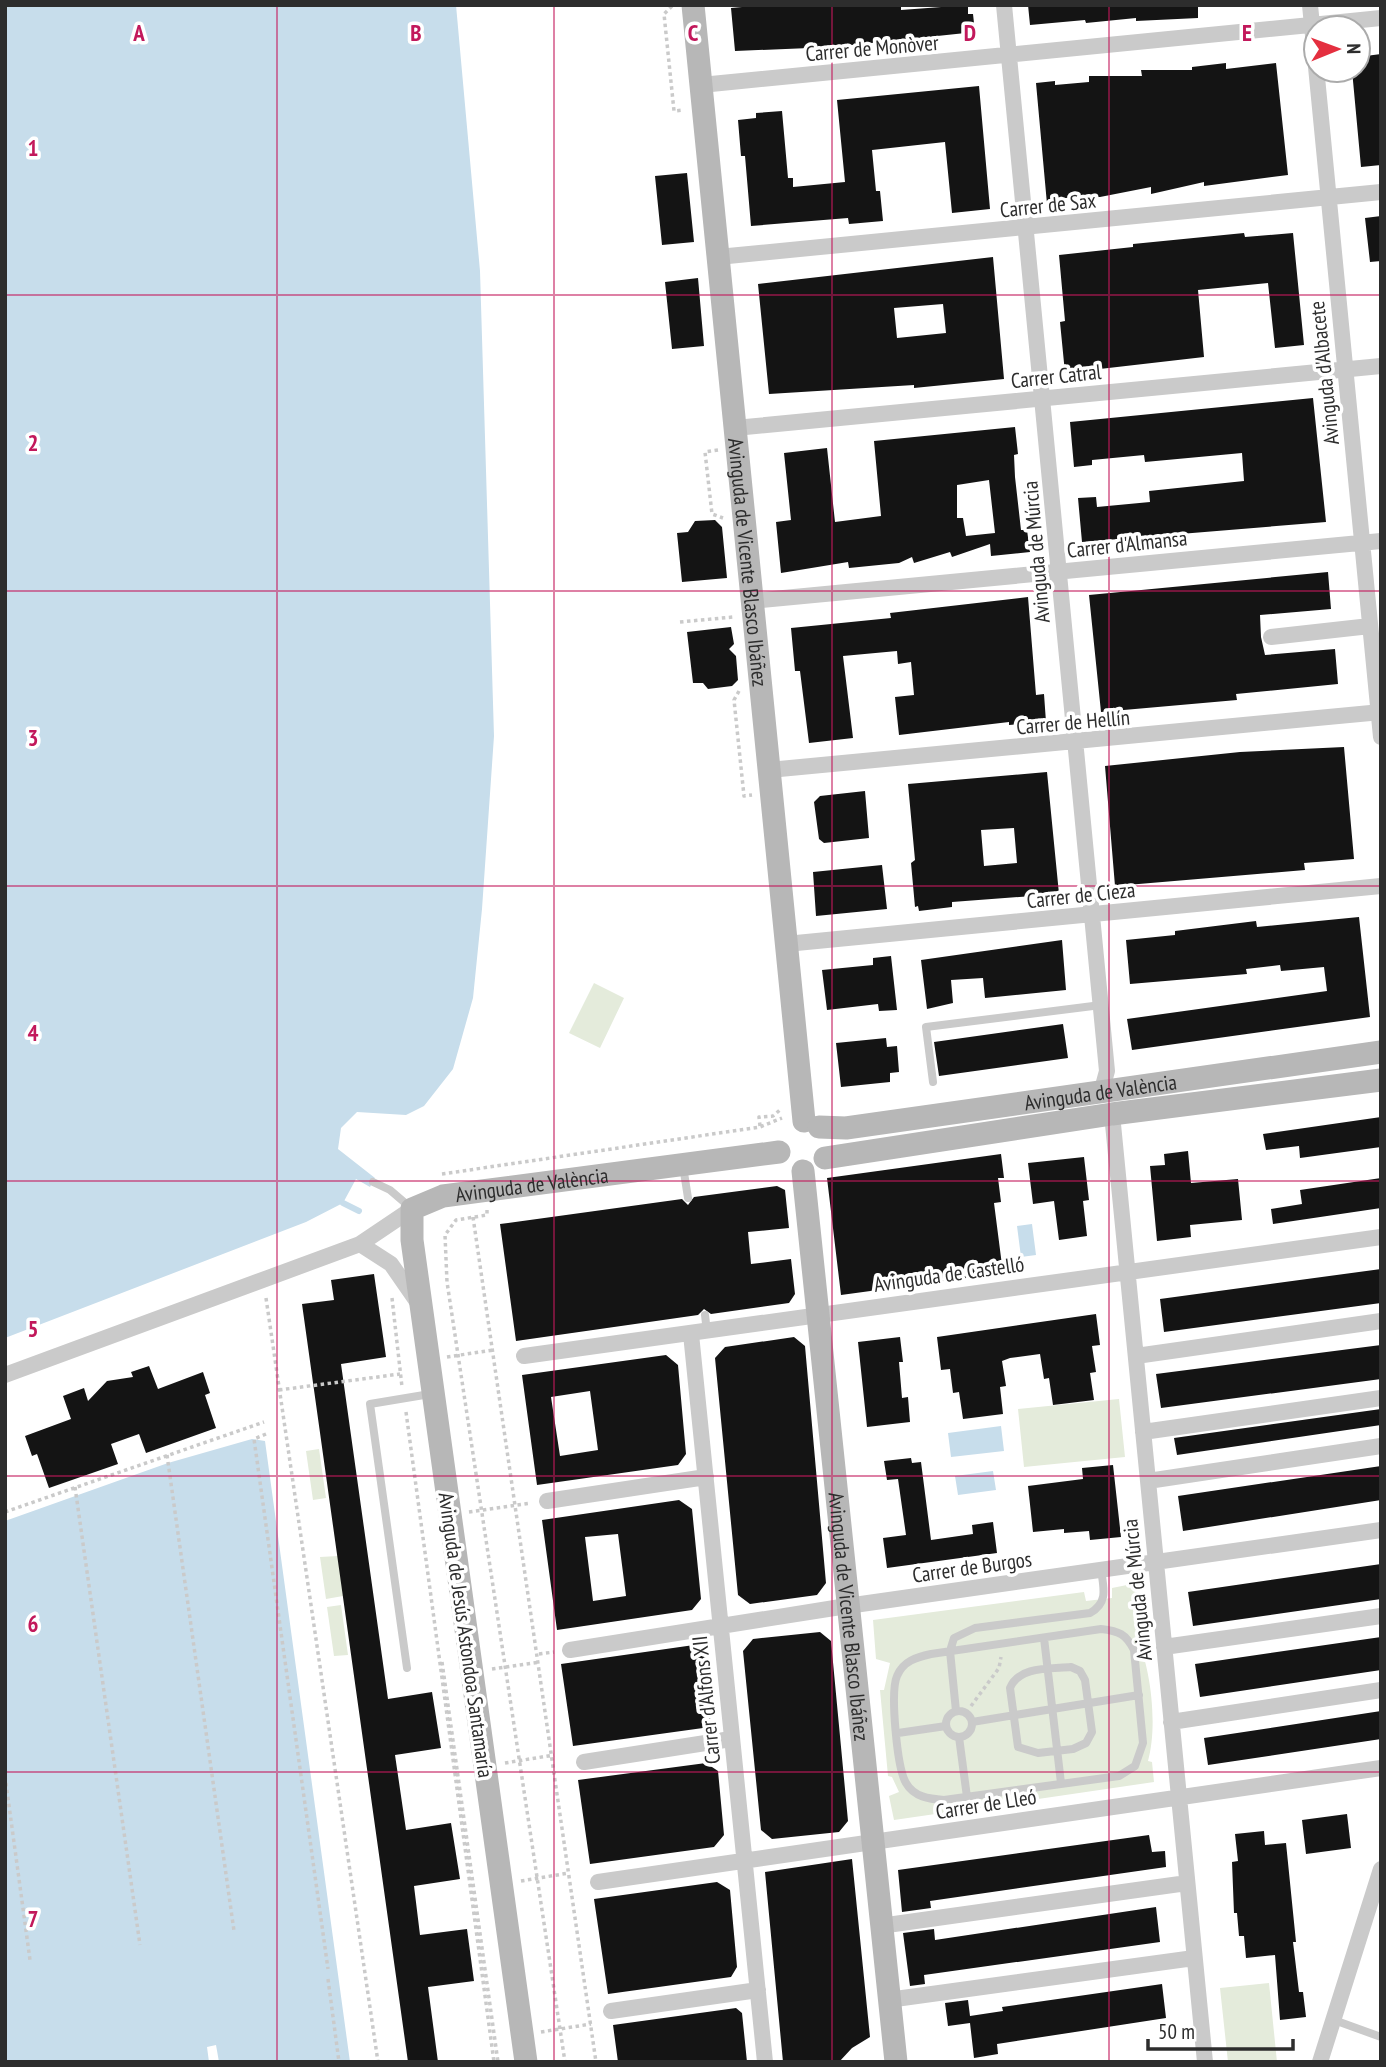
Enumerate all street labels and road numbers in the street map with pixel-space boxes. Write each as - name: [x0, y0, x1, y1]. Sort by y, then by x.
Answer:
- street label: Carrer de Monòver: [804, 29, 940, 67]
- street label: Carrer de Sax: [999, 186, 1098, 223]
- street label: Avinguda d'Albacete: [1303, 300, 1345, 446]
- street label: Carrer Catral: [1009, 358, 1103, 394]
- street label: Avinguda de Vicente Blasco Ibáñez: [723, 437, 774, 688]
- street label: Avinguda de Múrcia: [1016, 480, 1056, 624]
- street label: Carrer d'Almansa: [1066, 524, 1188, 564]
- street label: Carrer de Hellín: [1015, 704, 1131, 740]
- street label: Carrer de Cieza: [1025, 876, 1137, 914]
- street label: Avinguda de València: [1022, 1068, 1178, 1116]
- street label: Avinguda de València: [454, 1161, 610, 1208]
- street label: Avinguda de Castelló: [872, 1250, 1026, 1298]
- street label: Avinguda de Jesús Astondoa Santamaría: [433, 1491, 499, 1779]
- street label: Avinguda de Vicente Blasco Ibáñez: [823, 1491, 876, 1742]
- street label: Avinguda de Múrcia: [1116, 1518, 1158, 1662]
- street label: Carrer de Burgos: [911, 1545, 1033, 1589]
- street label: Carrer d'Alfons XII: [686, 1635, 726, 1765]
- street label: Carrer de Lleó: [934, 1783, 1038, 1825]

